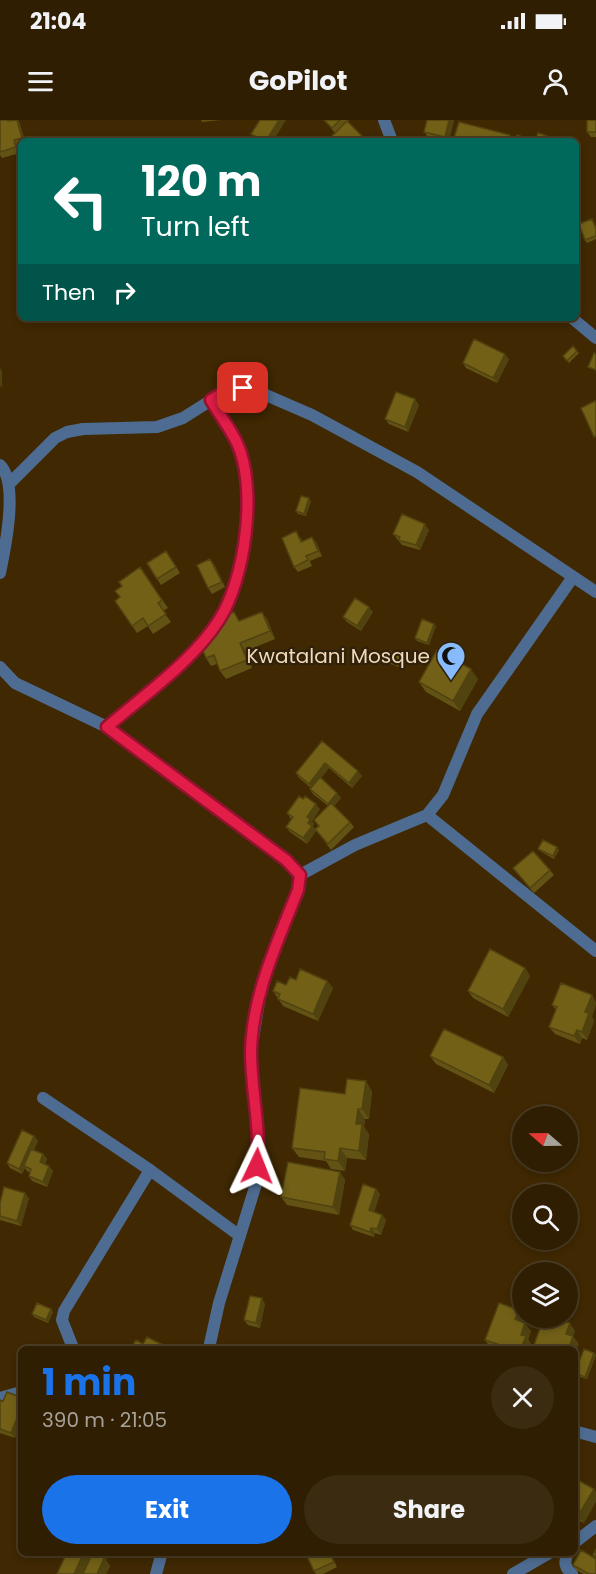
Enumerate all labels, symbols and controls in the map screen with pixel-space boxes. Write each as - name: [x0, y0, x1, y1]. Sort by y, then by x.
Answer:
- text: 21:04: [30, 6, 86, 37]
- text: GoPilot: [249, 62, 347, 99]
- icon: menu: [24, 65, 57, 98]
- icon: person: [539, 65, 572, 98]
- text: 120 m: [141, 152, 262, 211]
- icon: left: [42, 162, 120, 240]
- text: Turn left: [141, 208, 250, 245]
- icon: right: [108, 276, 141, 309]
- text: Then: [42, 277, 96, 308]
- pin: [217, 362, 268, 413]
- icon: arrive: [226, 371, 259, 404]
- mosque icon: Kwatalani Mosque: [435, 640, 467, 682]
- place label: Kwatalani Mosque: [247, 642, 430, 670]
- north arrow: [512, 1106, 578, 1172]
- map controls: [512, 1106, 578, 1328]
- position arrow: [225, 1134, 289, 1198]
- button: search: [512, 1184, 578, 1250]
- button: layers: [512, 1262, 578, 1328]
- text: 1 min: [42, 1357, 136, 1408]
- button: close: [491, 1366, 554, 1429]
- text: 390 m · 21:05: [42, 1406, 167, 1434]
- button: Exit: [42, 1475, 292, 1544]
- button: Share: [304, 1475, 554, 1544]

